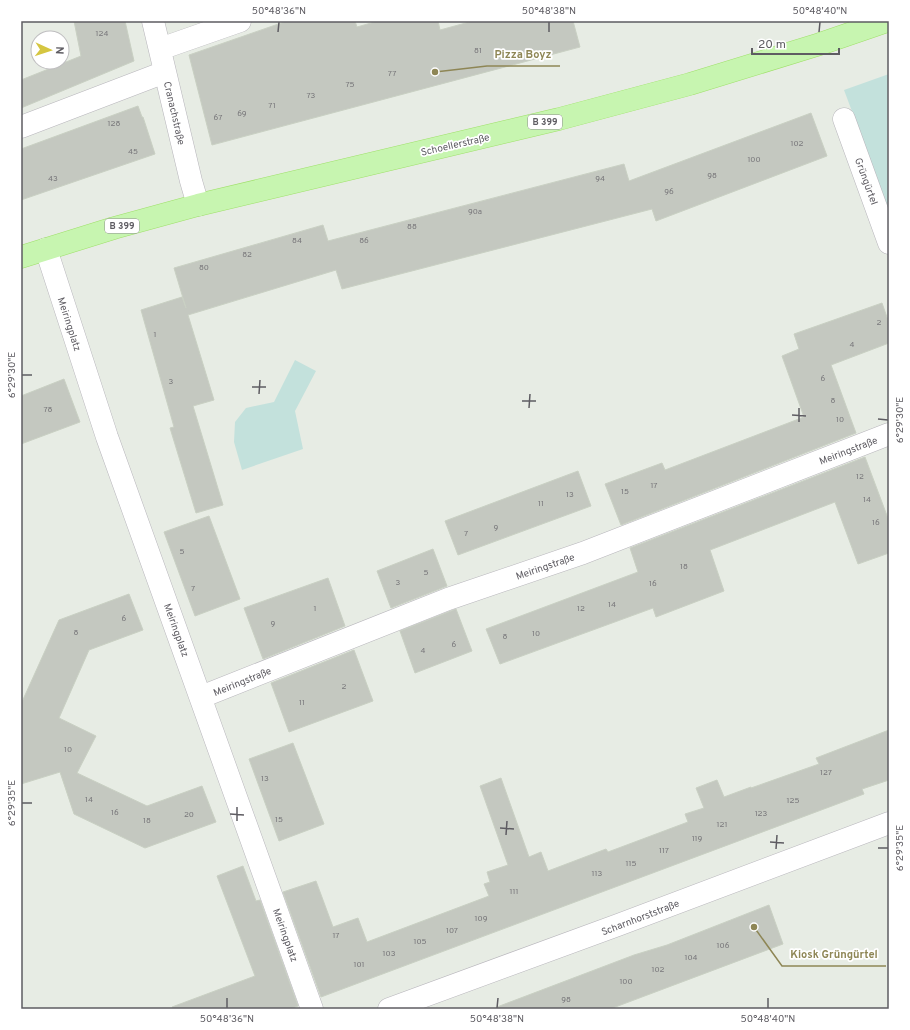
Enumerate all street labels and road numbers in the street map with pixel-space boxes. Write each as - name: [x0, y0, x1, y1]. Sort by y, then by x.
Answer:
- street label: Cranachstraße: [160, 80, 187, 147]
- road number: B 399: [528, 115, 562, 129]
- street label: Schoellerstraße: [420, 131, 491, 160]
- street label: Grüngürtel: [851, 156, 880, 207]
- road number: B 399: [105, 219, 139, 233]
- street label: Meiringplatz: [54, 296, 83, 353]
- street label: Meiringstraße: [817, 434, 880, 469]
- street label: Meiringstraße: [514, 551, 577, 584]
- street label: Meiringplatz: [160, 602, 191, 659]
- street label: Meiringstraße: [212, 665, 274, 700]
- street label: Scharnhorststraße: [600, 898, 681, 939]
- street label: Meiringplatz: [269, 907, 300, 964]

